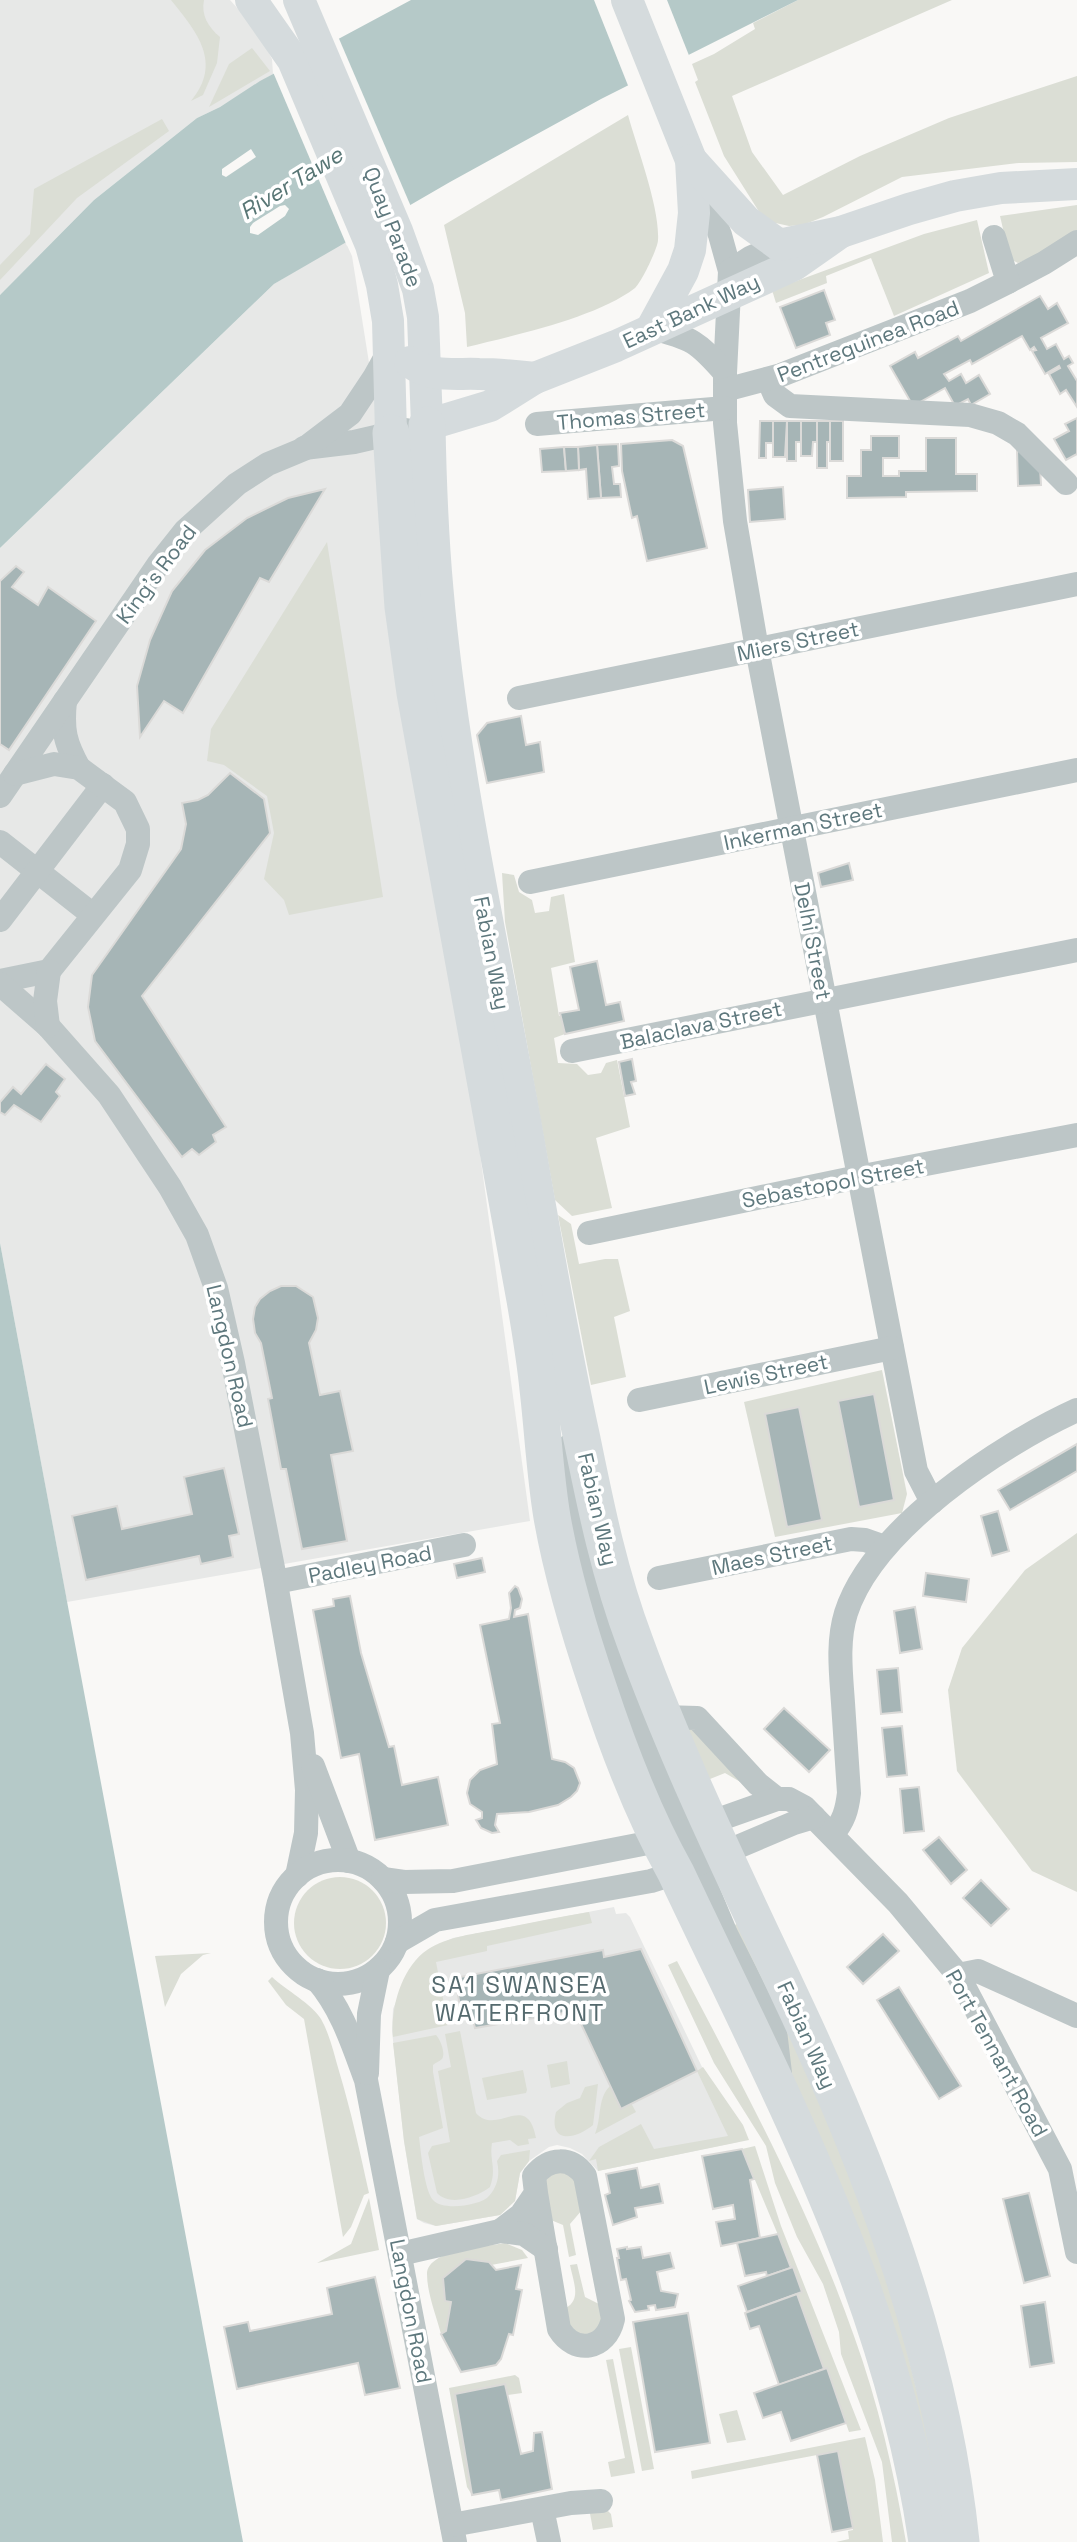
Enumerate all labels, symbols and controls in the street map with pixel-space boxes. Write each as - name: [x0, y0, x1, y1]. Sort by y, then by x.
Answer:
- water label: River Tawe: [234, 139, 349, 226]
- street label: Quay Parade: [358, 163, 428, 291]
- street label: East Bank Way: [618, 268, 764, 354]
- street label: Pentreguinea Road: [773, 294, 963, 388]
- street label: Thomas Street: [556, 396, 706, 436]
- street label: King's Road: [110, 519, 202, 629]
- street label: Miers Street: [735, 615, 861, 667]
- street label: Inkerman Street: [721, 796, 885, 856]
- street label: Delhi Street: [788, 880, 838, 1002]
- street label: Fabian Way: [468, 894, 516, 1012]
- street label: Balaclava Street: [618, 995, 784, 1055]
- street label: Sebastopol Street: [740, 1152, 926, 1214]
- street label: Langdon Road: [200, 1282, 260, 1430]
- street label: Lewis Street: [701, 1348, 831, 1400]
- street label: Fabian Way: [572, 1450, 624, 1568]
- street label: Maes Street: [709, 1529, 835, 1581]
- street label: Padley Road: [306, 1539, 434, 1589]
- street label: Port Tennant Road: [940, 1965, 1054, 2141]
- district label: SA1 SWANSEA WATERFRONT: [431, 1969, 609, 2028]
- street label: Fabian Way: [771, 1977, 843, 2093]
- street label: Langdon Road: [384, 2237, 438, 2385]

